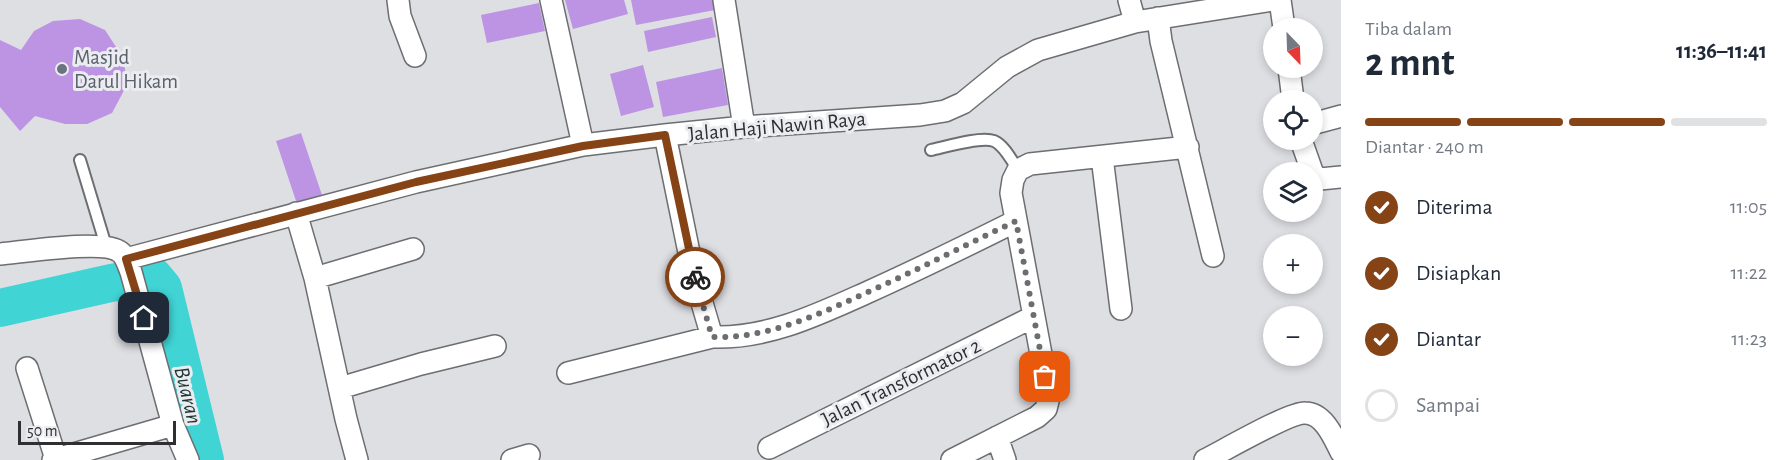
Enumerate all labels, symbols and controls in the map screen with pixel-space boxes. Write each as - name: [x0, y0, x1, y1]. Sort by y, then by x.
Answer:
- north arrow: [1263, 18, 1323, 78]
- map controls: [1263, 18, 1323, 366]
- text: Tiba dalam: [1365, 19, 1452, 39]
- text: 11:36–11:41: [1676, 40, 1767, 62]
- text: 2 mnt: [1365, 44, 1454, 83]
- place label: Masjid Darul Hikam: [74, 47, 178, 92]
- marker: Masjid Darul Hikam: [55, 62, 69, 76]
- button: locate: [1263, 90, 1323, 150]
- street label: Jalan Haji Nawin Raya: [687, 108, 867, 145]
- text: Diantar · 240 m: [1365, 137, 1484, 157]
- button: layers: [1263, 162, 1323, 222]
- icon: check: [1365, 191, 1398, 224]
- text: Diterima: [1416, 196, 1493, 218]
- text: 11:05: [1730, 197, 1767, 217]
- button: +: [1263, 234, 1323, 294]
- courier: [665, 247, 725, 307]
- icon: check: [1365, 257, 1398, 290]
- icon: bike: [679, 261, 712, 294]
- text: Disiapkan: [1416, 262, 1501, 284]
- text: 11:22: [1730, 263, 1767, 283]
- pin: [118, 292, 169, 343]
- icon: home: [127, 301, 160, 334]
- button: −: [1263, 306, 1323, 366]
- icon: check: [1365, 323, 1398, 356]
- text: Diantar: [1416, 328, 1481, 350]
- text: 11:23: [1731, 329, 1767, 349]
- street label: Jalan Transformator 2: [818, 335, 984, 430]
- pin: [1019, 351, 1070, 402]
- icon: bag: [1028, 360, 1061, 393]
- water label: Buaran: [170, 364, 206, 426]
- text: Sampai: [1416, 394, 1480, 416]
- scale bar: [18, 418, 176, 446]
- text: 50 m: [27, 423, 58, 439]

